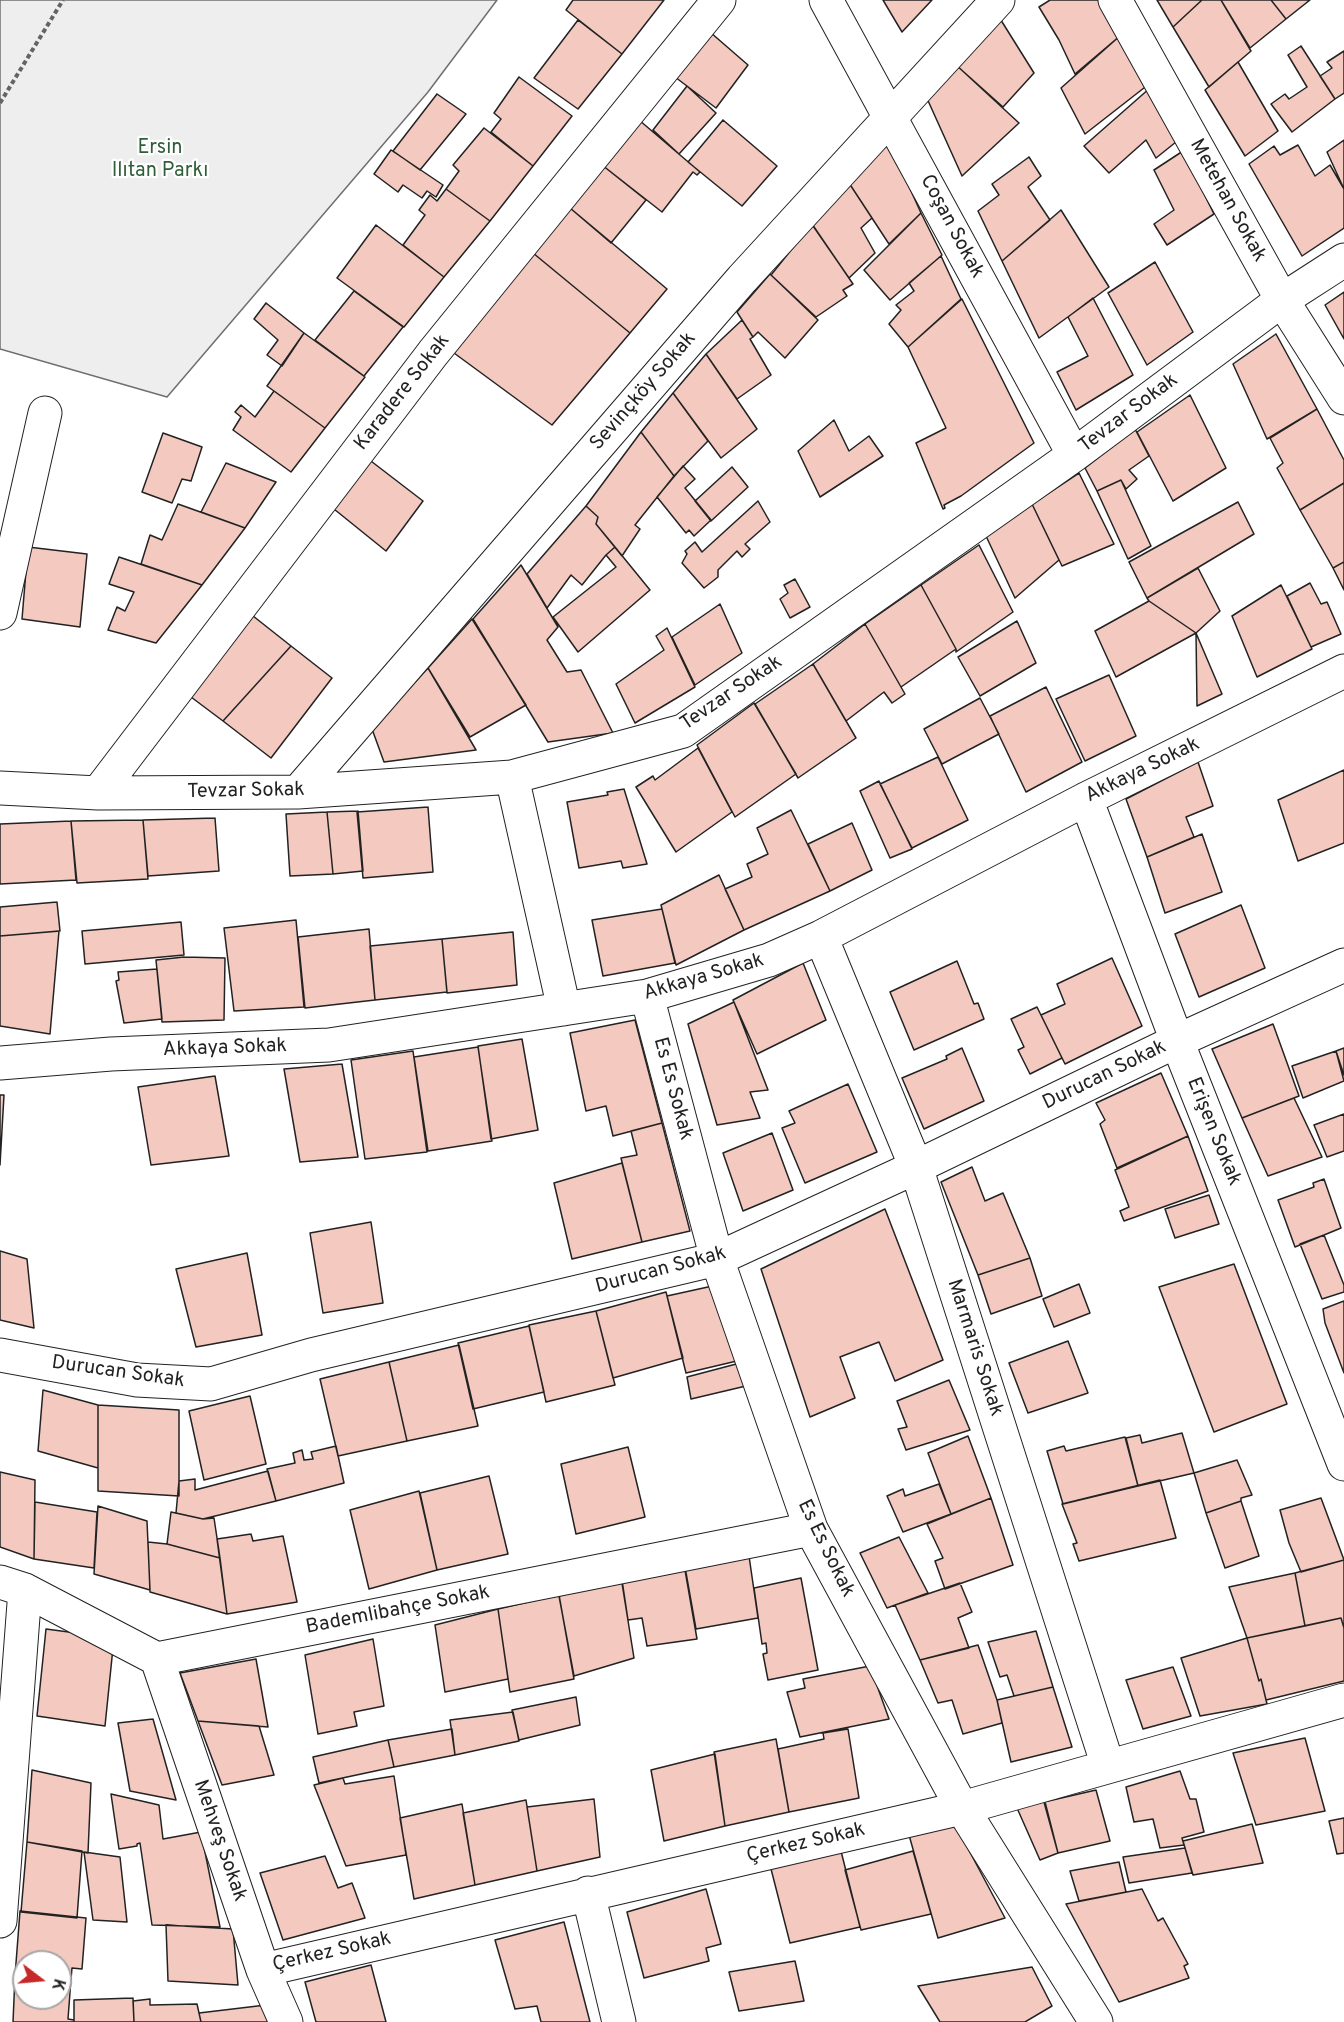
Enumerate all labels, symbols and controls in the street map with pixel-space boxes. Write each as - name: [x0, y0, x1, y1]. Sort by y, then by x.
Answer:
- street label: Metehan Sokak: [1183, 135, 1271, 267]
- park label: Ersin Ilıtan Parkı: [112, 137, 208, 184]
- street label: Coşan Sokak: [914, 171, 988, 283]
- street label: Sevinçköy Sokak: [586, 328, 702, 456]
- street label: Karadere Sokak: [350, 330, 456, 456]
- street label: Tevzar Sokak: [1075, 369, 1183, 459]
- street label: Tevzar Sokak: [677, 651, 787, 737]
- street label: Akkaya Sokak: [1082, 733, 1204, 809]
- street label: Tevzar Sokak: [187, 779, 305, 805]
- street label: Akkaya Sokak: [641, 949, 767, 1007]
- street label: Akkaya Sokak: [162, 1035, 288, 1063]
- street label: Es Es Sokak: [647, 1035, 697, 1143]
- street label: Durucan Sokak: [1039, 1036, 1171, 1116]
- street label: Erişen Sokak: [1180, 1074, 1246, 1190]
- street label: Durucan Sokak: [593, 1242, 729, 1300]
- street label: Marmaris Sokak: [941, 1276, 1007, 1420]
- street label: Durucan Sokak: [50, 1352, 186, 1394]
- street label: Es Es Sokak: [791, 1496, 859, 1602]
- street label: Bademlibahçe Sokak: [304, 1581, 492, 1641]
- street label: Mehveş Sokak: [187, 1777, 251, 1905]
- street label: Çerkez Sokak: [744, 1819, 868, 1869]
- street label: Çerkez Sokak: [270, 1928, 394, 1978]
- north arrow: [12, 1950, 72, 2010]
- text: K: [46, 1976, 69, 1993]

